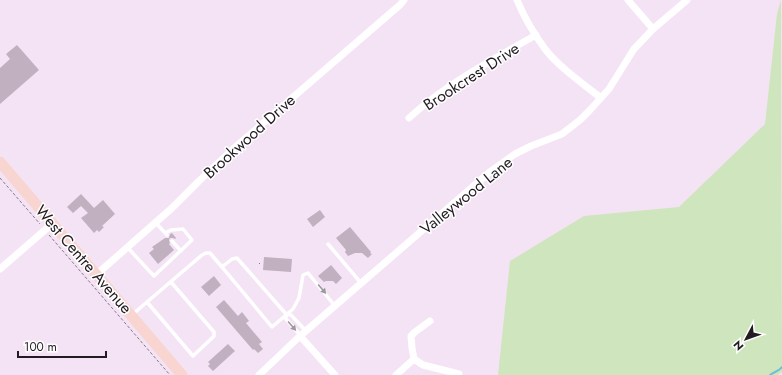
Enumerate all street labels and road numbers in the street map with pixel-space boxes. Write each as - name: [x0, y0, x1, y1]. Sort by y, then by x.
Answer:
- street label: Brookcrest Drive: [419, 37, 524, 116]
- street label: Brookwood Drive: [198, 89, 300, 184]
- street label: Valleywood Lane: [415, 151, 518, 240]
- street label: West Centre Avenue: [30, 200, 137, 319]

